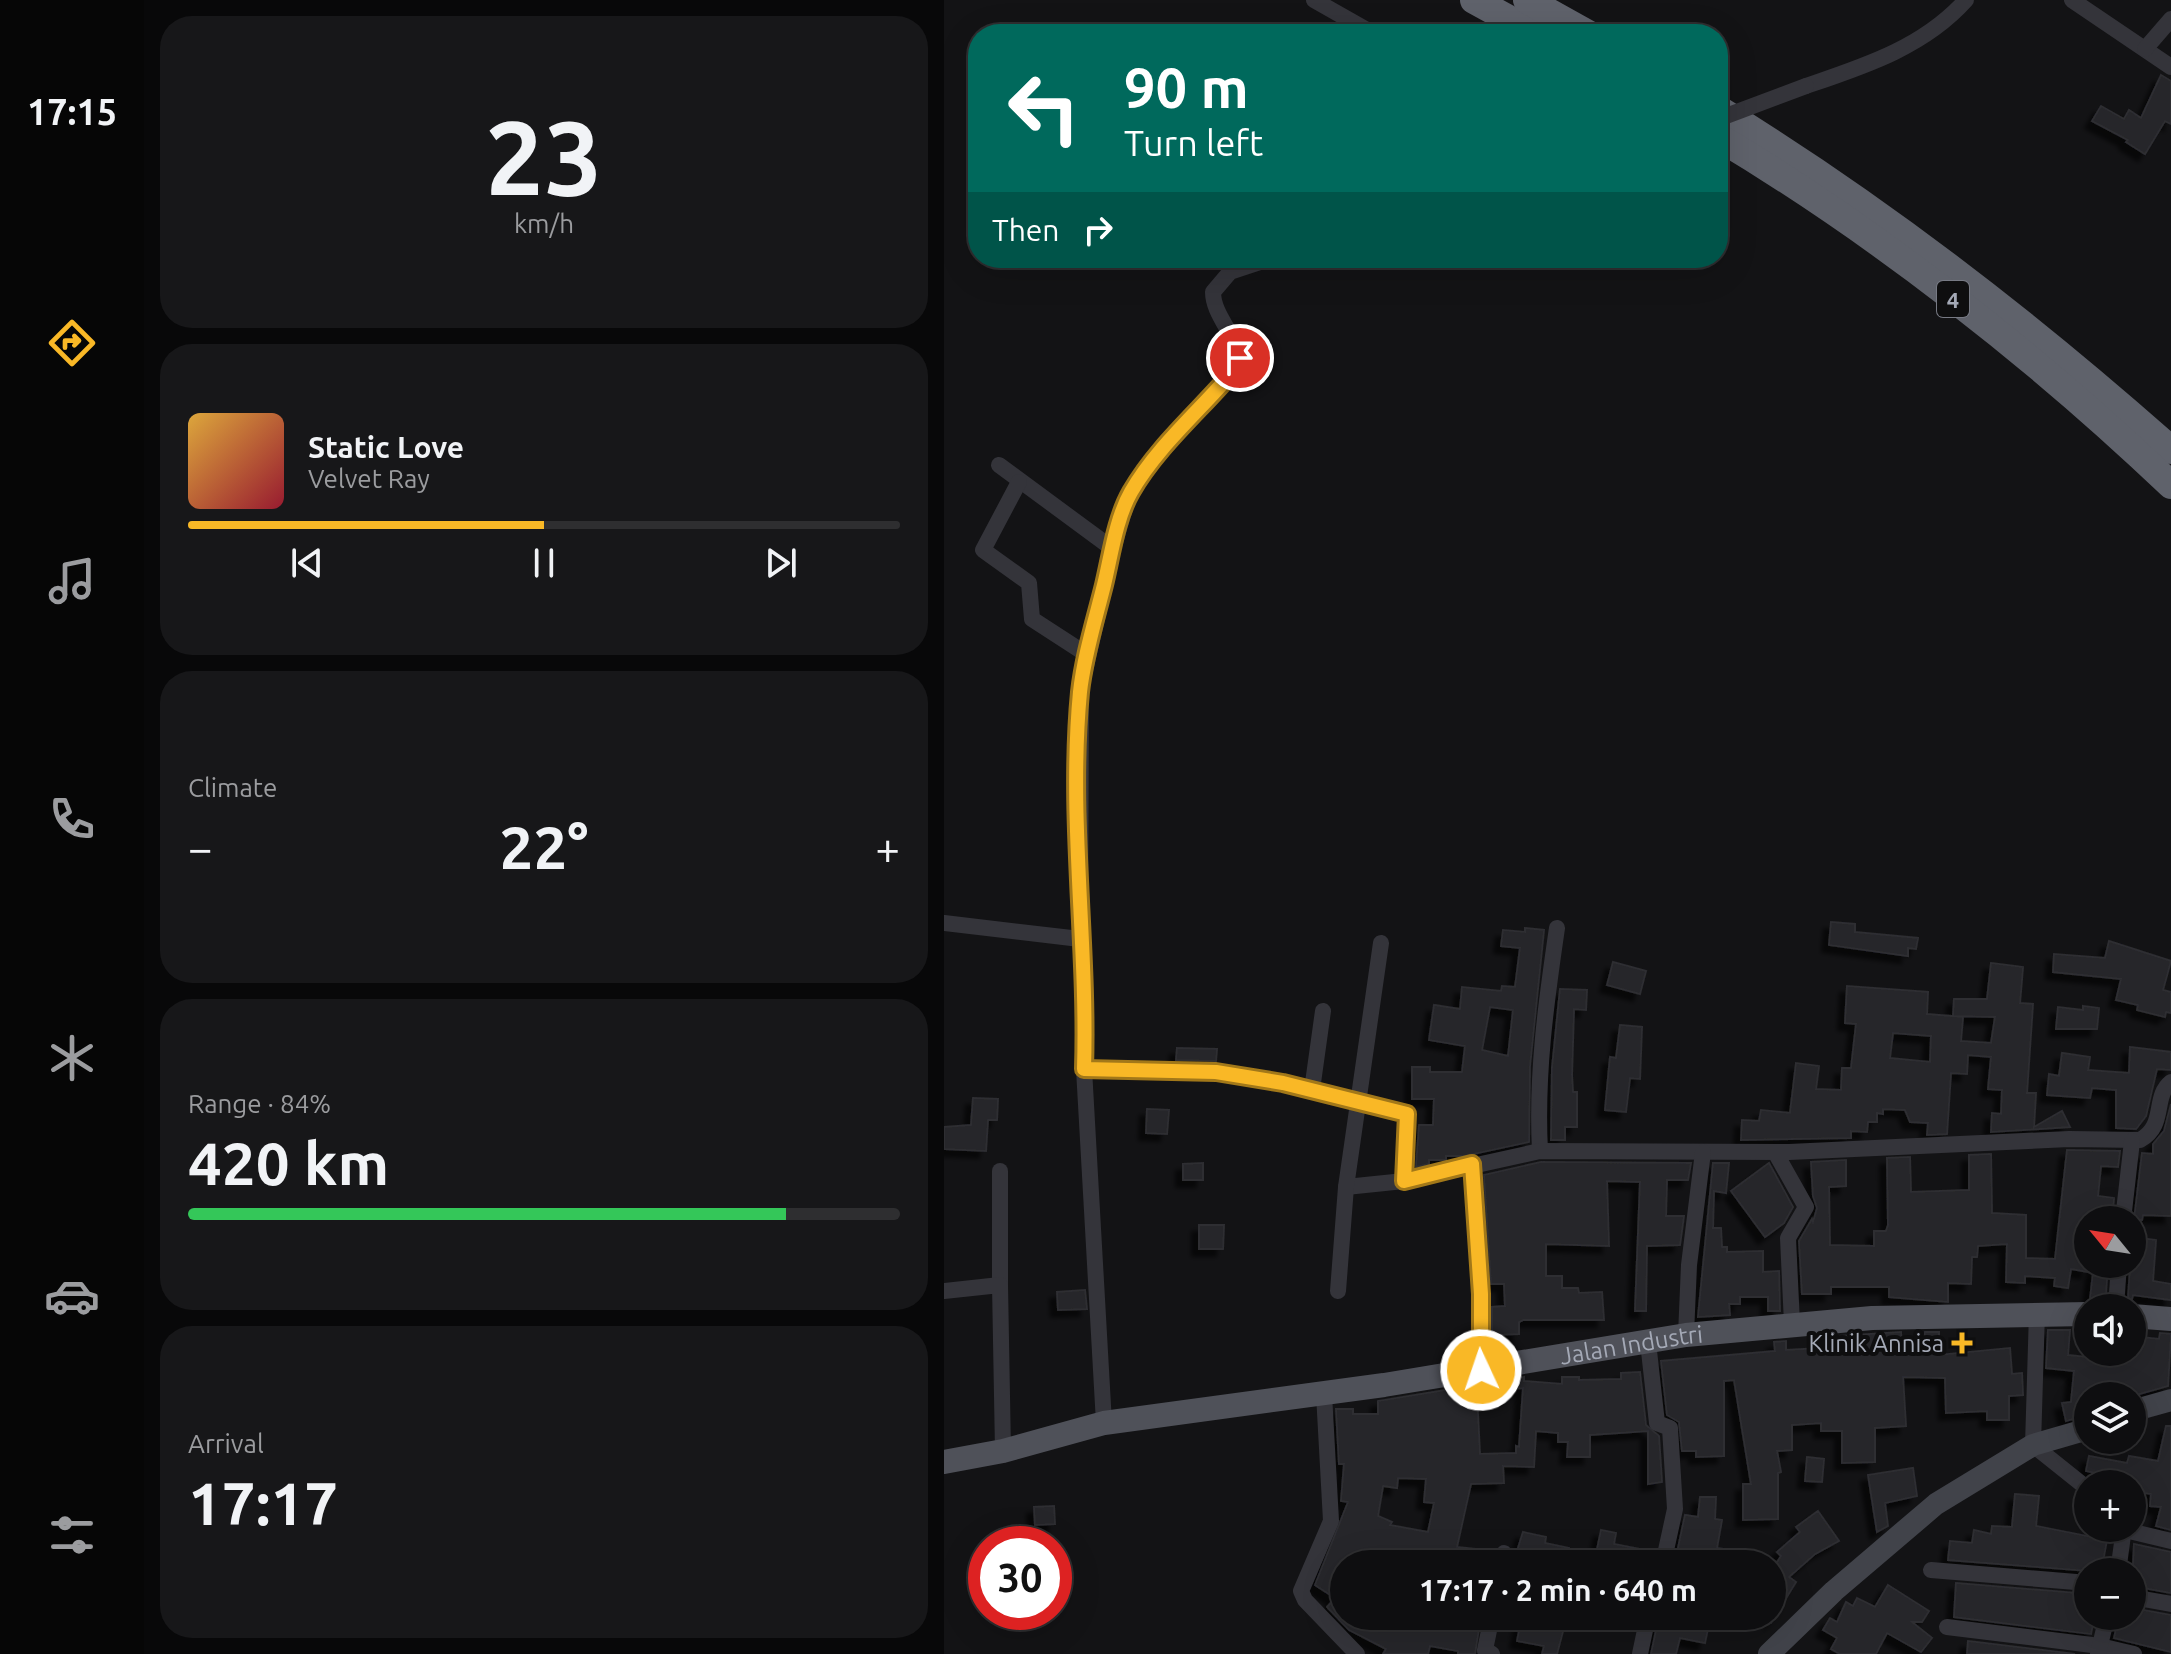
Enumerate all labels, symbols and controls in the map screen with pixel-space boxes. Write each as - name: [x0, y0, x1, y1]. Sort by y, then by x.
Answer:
- icon: left: [992, 56, 1096, 160]
- text: 90 m: [1124, 56, 1249, 119]
- text: 17:15: [27, 91, 117, 132]
- text: 23: [485, 98, 603, 215]
- text: Turn left: [1124, 122, 1263, 163]
- icon: right: [1076, 208, 1120, 252]
- text: km/h: [514, 209, 574, 238]
- text: Then: [992, 213, 1060, 247]
- road number: 4: [1937, 281, 1969, 317]
- icon: directions: [44, 315, 100, 371]
- pin: [1206, 324, 1274, 392]
- icon: arrive: [1218, 336, 1262, 380]
- text: Static Love: [308, 430, 464, 464]
- text: Velvet Ray: [308, 464, 430, 493]
- icon: previous: [285, 541, 329, 585]
- icon: pause: [522, 541, 566, 585]
- icon: next: [759, 541, 803, 585]
- icon: music: [44, 553, 100, 609]
- text: Climate: [188, 773, 277, 802]
- icon: phone: [44, 791, 100, 847]
- text: 22°: [500, 813, 588, 880]
- text: −: [188, 823, 213, 872]
- text: +: [875, 823, 900, 872]
- icon: climate: [44, 1030, 100, 1086]
- text: Range · 84%: [188, 1089, 331, 1118]
- text: 420 km: [188, 1129, 389, 1196]
- north arrow: [2074, 1206, 2146, 1278]
- map controls: [2074, 1206, 2146, 1630]
- icon: car: [44, 1268, 100, 1324]
- button: sound: [2074, 1294, 2146, 1366]
- street label: Jalan Industri: [1558, 1320, 1704, 1369]
- position arrow: [1439, 1328, 1523, 1412]
- place label: Klinik Annisa: [1809, 1330, 1944, 1357]
- marker: Klinik Annisa: [1951, 1332, 1973, 1354]
- button: layers: [2074, 1382, 2146, 1454]
- text: Arrival: [188, 1429, 264, 1458]
- text: 17:17: [188, 1469, 338, 1536]
- button: +: [2074, 1470, 2146, 1542]
- icon: filters: [44, 1507, 100, 1563]
- speed limit sign: 30: [968, 1526, 1072, 1630]
- button: −: [2074, 1558, 2146, 1630]
- text: 17:17 · 2 min · 640 m: [1419, 1573, 1697, 1607]

